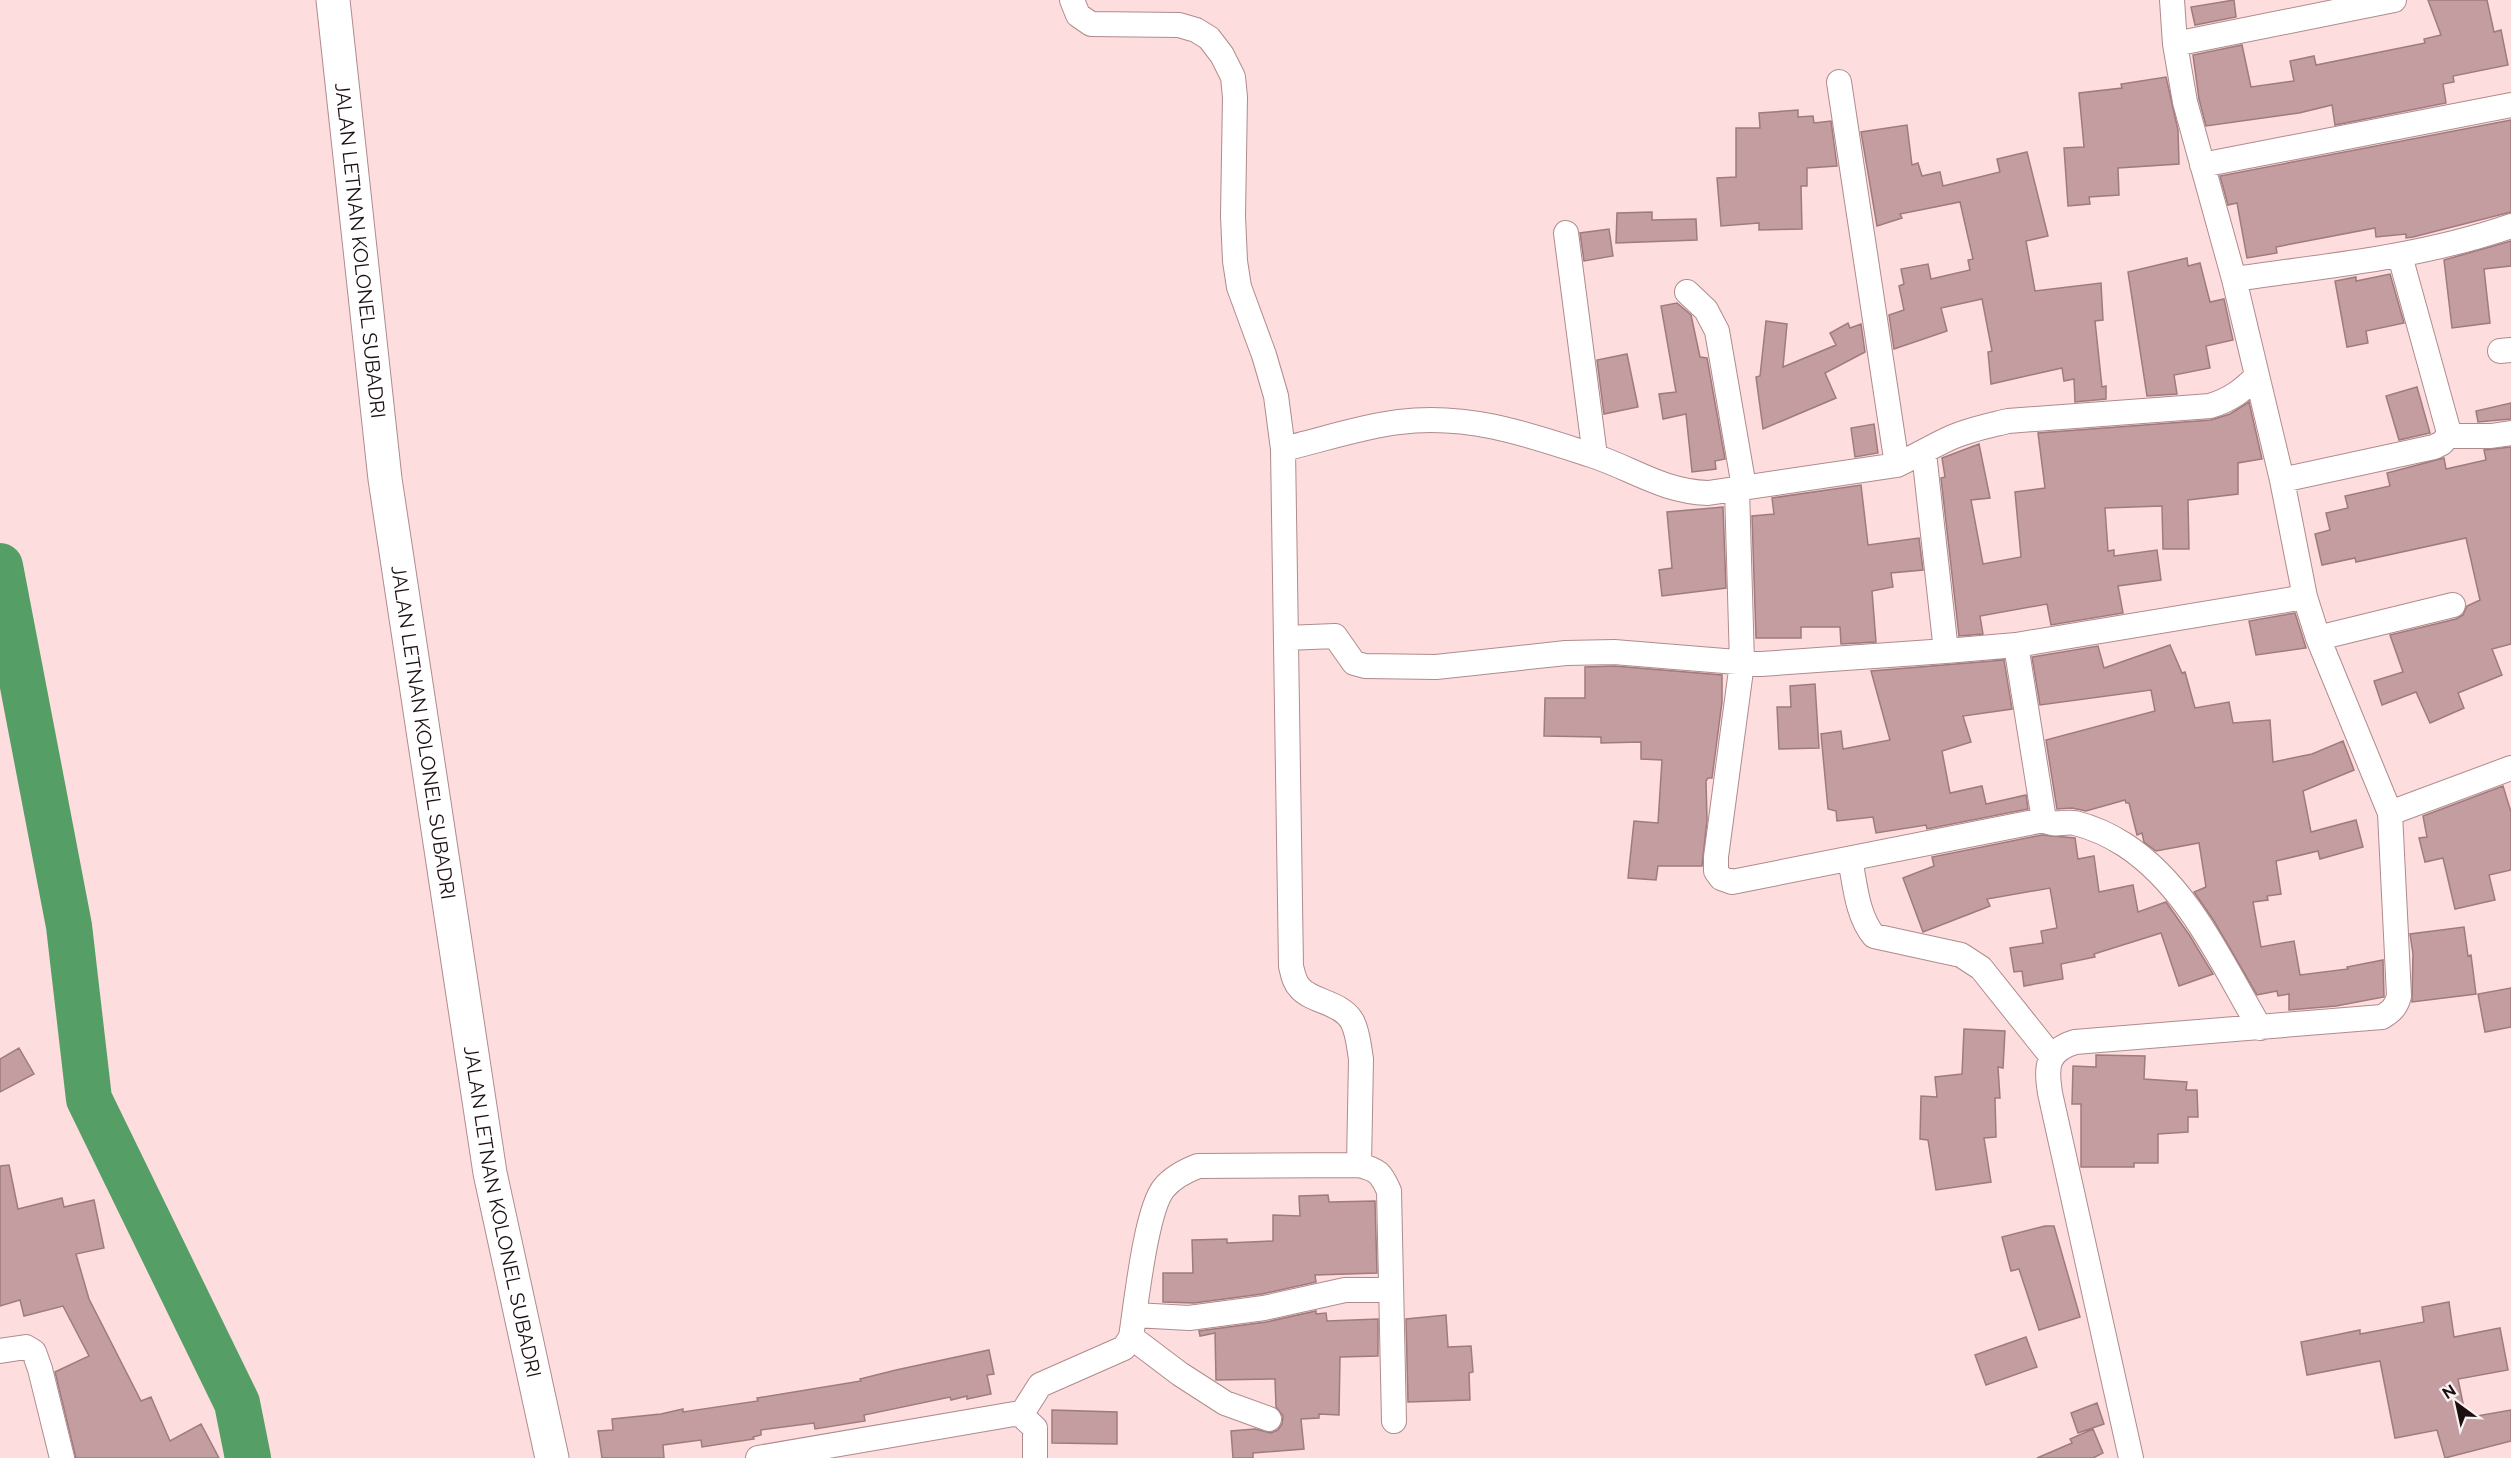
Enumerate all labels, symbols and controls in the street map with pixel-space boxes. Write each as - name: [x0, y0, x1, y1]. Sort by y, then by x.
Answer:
- street label: JALAN LETNAN KOLONEL SUBADRI: [330, 82, 390, 420]
- street label: JALAN LETNAN KOLONEL SUBADRI: [386, 564, 460, 901]
- street label: JALAN LETNAN KOLONEL SUBADRI: [459, 1044, 546, 1380]
- north arrow: [2427, 1374, 2487, 1434]
- text: N: [2439, 1381, 2459, 1403]

